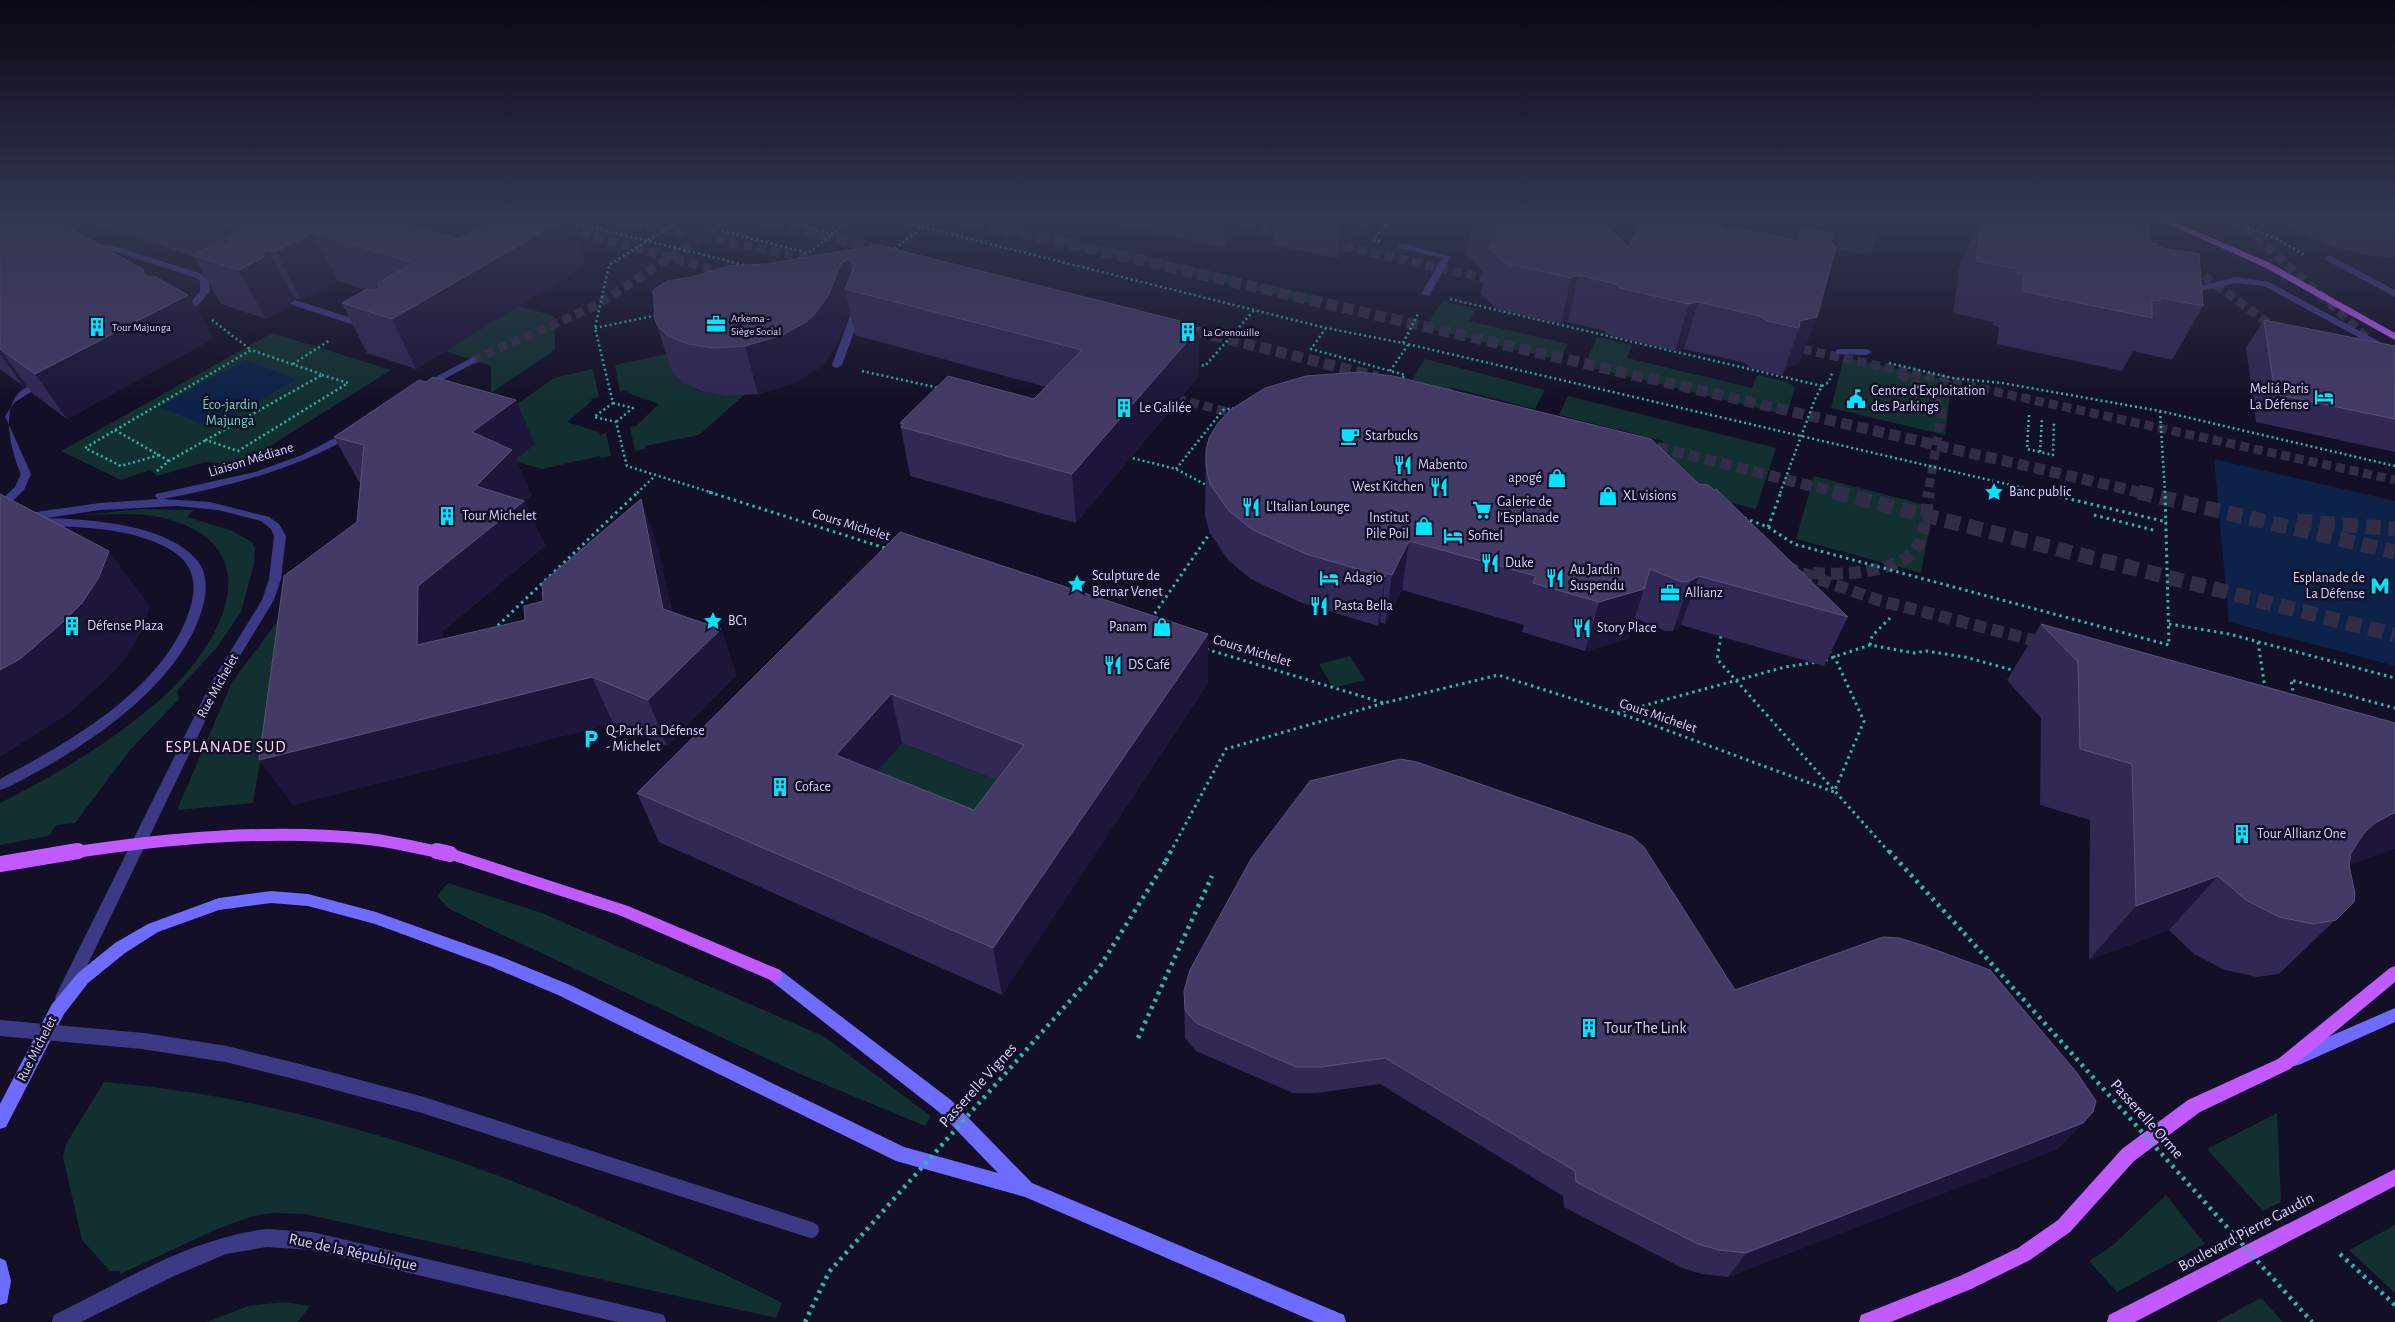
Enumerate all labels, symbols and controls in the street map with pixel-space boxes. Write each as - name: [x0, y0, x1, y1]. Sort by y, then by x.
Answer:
- office icon: Arkema - Siège Social: [705, 313, 727, 335]
- place label: Arkema - Siège Social: [731, 313, 781, 337]
- building icon: Tour Majunga: [86, 316, 108, 338]
- building icon: La Grenouille: [1177, 321, 1199, 343]
- place label: Tour Majunga: [112, 322, 171, 333]
- place label: La Grenouille: [1203, 327, 1259, 338]
- place label: Meliá Paris La Défense: [2250, 382, 2309, 412]
- place label: Centre d'Exploitation des Parkings: [1871, 384, 1985, 414]
- hotel icon: Meliá Paris La Défense: [2313, 386, 2335, 408]
- public building icon: Centre d'Exploitation des Parkings: [1845, 388, 1867, 410]
- park label: Éco-jardin Majunga: [202, 395, 258, 428]
- building icon: Le Galilée: [1113, 397, 1135, 419]
- place label: Le Galilée: [1139, 401, 1191, 415]
- cafe icon: Starbucks: [1339, 425, 1361, 447]
- place label: Starbucks: [1365, 429, 1418, 443]
- street label: Liaison Médiane: [207, 440, 295, 480]
- restaurant icon: Mabento: [1392, 454, 1414, 476]
- place label: Mabento: [1418, 458, 1468, 472]
- shop icon: apogé: [1546, 467, 1568, 489]
- place label: apogé: [1508, 471, 1542, 485]
- restaurant icon: West Kitchen: [1428, 476, 1450, 498]
- place label: West Kitchen: [1352, 480, 1424, 494]
- place icon: Banc public: [1983, 481, 2005, 503]
- shop icon: XL visions: [1597, 485, 1619, 507]
- place label: Banc public: [2009, 485, 2072, 499]
- place label: XL visions: [1623, 489, 1676, 503]
- place label: Galerie de l'Esplanade: [1497, 495, 1559, 525]
- restaurant icon: L'Italian Lounge: [1240, 496, 1262, 518]
- supermarket icon: Galerie de l'Esplanade: [1471, 499, 1493, 521]
- place label: L'Italian Lounge: [1266, 500, 1350, 514]
- building icon: Tour Michelet: [436, 505, 458, 527]
- street label: Cours Michelet: [810, 506, 892, 544]
- place label: Tour Michelet: [462, 509, 537, 523]
- place label: Institut Pile Poil: [1366, 511, 1410, 541]
- shop icon: Institut Pile Poil: [1413, 515, 1435, 537]
- hotel icon: Sofitel: [1442, 525, 1464, 547]
- place label: Sofitel: [1468, 529, 1503, 543]
- restaurant icon: Duke: [1479, 552, 1501, 574]
- place label: Duke: [1505, 556, 1534, 570]
- place label: Au Jardin Suspendu: [1570, 563, 1624, 593]
- hotel icon: Adagio: [1318, 567, 1340, 589]
- restaurant icon: Au Jardin Suspendu: [1544, 567, 1566, 589]
- place label: Sculpture de Bernar Venet: [1092, 569, 1163, 599]
- place label: Adagio: [1344, 571, 1383, 585]
- place label: Esplanade de La Défense: [2293, 571, 2365, 601]
- place icon: Sculpture de Bernar Venet: [1066, 573, 1088, 595]
- metro station icon: Esplanade de La Défense: [2369, 575, 2391, 597]
- office icon: Allianz: [1659, 582, 1681, 604]
- place label: Allianz: [1685, 586, 1723, 600]
- restaurant icon: Pasta Bella: [1308, 595, 1330, 617]
- place label: Pasta Bella: [1334, 599, 1394, 613]
- place icon: BC1: [702, 610, 724, 632]
- place label: BC1: [728, 614, 748, 628]
- building icon: Défense Plaza: [61, 615, 83, 637]
- shop icon: Panam: [1151, 616, 1173, 638]
- restaurant icon: Story Place: [1571, 617, 1593, 639]
- place label: Défense Plaza: [87, 619, 164, 633]
- place label: Panam: [1109, 620, 1147, 634]
- place label: Story Place: [1597, 621, 1657, 635]
- street label: Cours Michelet: [1211, 632, 1293, 670]
- street label: Rue Michelet: [195, 651, 242, 721]
- restaurant icon: DS Café: [1102, 654, 1124, 676]
- place label: DS Café: [1128, 658, 1170, 672]
- street label: Cours Michelet: [1618, 696, 1699, 736]
- place label: Q-Park La Défense - Michelet: [606, 724, 705, 754]
- parking icon: Q-Park La Défense - Michelet: [580, 728, 602, 750]
- district label: ESPLANADE SUD: [165, 739, 287, 755]
- building icon: Coface: [769, 776, 791, 798]
- place label: Coface: [795, 780, 831, 794]
- building icon: Tour Allianz One: [2231, 823, 2253, 845]
- place label: Tour Allianz One: [2257, 827, 2346, 841]
- street label: Rue Michelet: [15, 1014, 60, 1084]
- building icon: Tour The Link: [1578, 1017, 1600, 1039]
- place label: Tour The Link: [1604, 1020, 1687, 1036]
- street label: Passerelle Vignes: [936, 1040, 1020, 1130]
- street label: Passerelle Orme: [2107, 1076, 2187, 1162]
- street label: Boulevard Pierre Gaudin: [2176, 1190, 2316, 1274]
- street label: Rue de la République: [287, 1231, 419, 1273]

